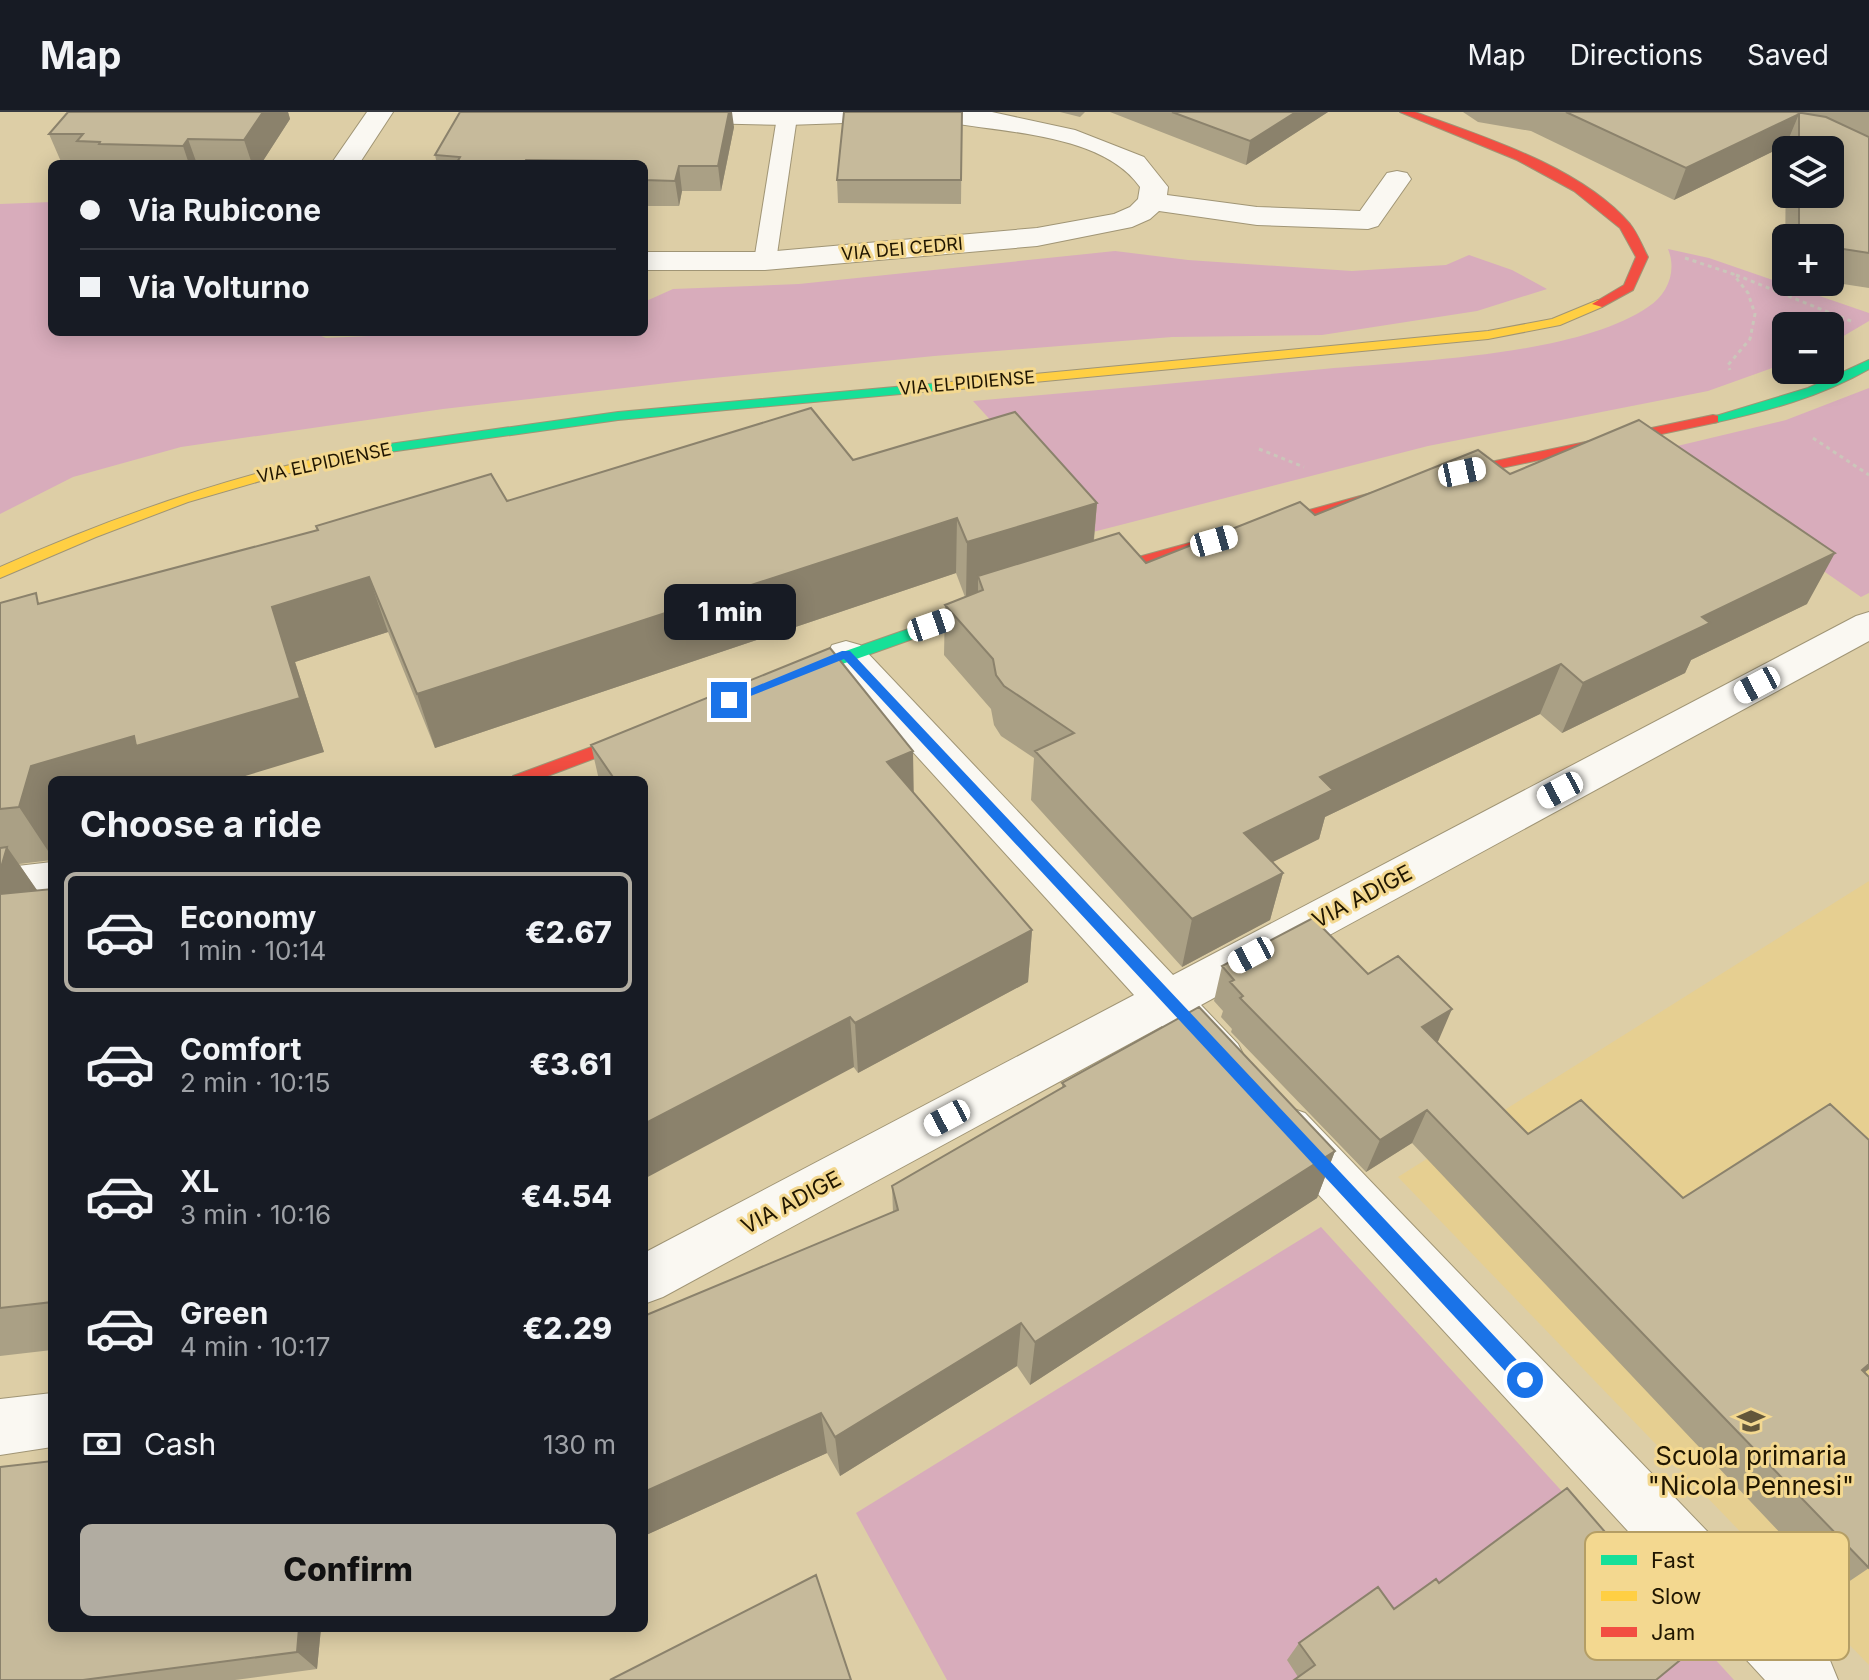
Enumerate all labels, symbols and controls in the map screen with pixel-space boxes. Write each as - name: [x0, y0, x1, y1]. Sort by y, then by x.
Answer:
- text: Map: [40, 32, 121, 78]
- text: Map: [1467, 38, 1526, 72]
- text: Directions: [1570, 38, 1703, 72]
- text: Saved: [1747, 38, 1829, 72]
- map controls: [1772, 136, 1844, 384]
- button: layers: [1772, 136, 1844, 208]
- text: Via Rubicone: [128, 192, 321, 228]
- button: +: [1772, 224, 1844, 296]
- street label: VIA DEI CEDRI: [840, 233, 964, 264]
- text: Via Volturno: [128, 269, 310, 305]
- button: −: [1772, 312, 1844, 384]
- street label: VIA ELPIDIENSE: [898, 366, 1036, 399]
- street label: VIA ELPIDIENSE: [255, 438, 393, 487]
- car: [1436, 455, 1488, 489]
- car: [1188, 523, 1240, 559]
- callout: 1 min: [663, 584, 795, 640]
- text: 1 min: [697, 596, 763, 627]
- car: [904, 606, 958, 644]
- car: [1730, 663, 1784, 707]
- route end: [711, 682, 747, 718]
- car: [1533, 768, 1587, 812]
- text: Choose a ride: [80, 802, 322, 846]
- street label: VIA ADIGE: [1308, 859, 1416, 933]
- icon: car: [84, 896, 156, 968]
- text: Economy: [180, 899, 316, 935]
- text: €2.67: [525, 914, 612, 950]
- car: [1224, 933, 1278, 977]
- text: 1 min · 10:14: [180, 935, 326, 966]
- icon: car: [84, 1028, 156, 1100]
- text: Comfort: [180, 1031, 301, 1067]
- text: €3.61: [529, 1046, 612, 1082]
- text: 2 min · 10:15: [180, 1067, 331, 1098]
- car: [920, 1096, 974, 1140]
- icon: car: [84, 1160, 156, 1232]
- text: XL: [180, 1163, 219, 1199]
- street label: VIA ADIGE: [737, 1165, 845, 1239]
- text: €4.54: [521, 1178, 612, 1214]
- text: 3 min · 10:16: [180, 1199, 331, 1230]
- icon: car: [84, 1292, 156, 1364]
- text: Green: [180, 1295, 268, 1331]
- text: €2.29: [523, 1310, 612, 1346]
- text: 4 min · 10:17: [180, 1331, 330, 1362]
- route start: [1507, 1362, 1543, 1398]
- school or university icon: Scuola primaria "Nicola Pennesi": [1736, 1406, 1766, 1436]
- icon: cash: [80, 1422, 124, 1466]
- text: Cash: [144, 1426, 216, 1462]
- text: 130 m: [543, 1429, 616, 1460]
- place label: Scuola primaria "Nicola Pennesi": [1648, 1440, 1854, 1501]
- button: Confirm: [80, 1524, 616, 1616]
- legend: [1585, 1532, 1849, 1660]
- text: Fast: [1651, 1547, 1695, 1573]
- text: Slow: [1651, 1583, 1701, 1609]
- text: Jam: [1651, 1619, 1695, 1645]

